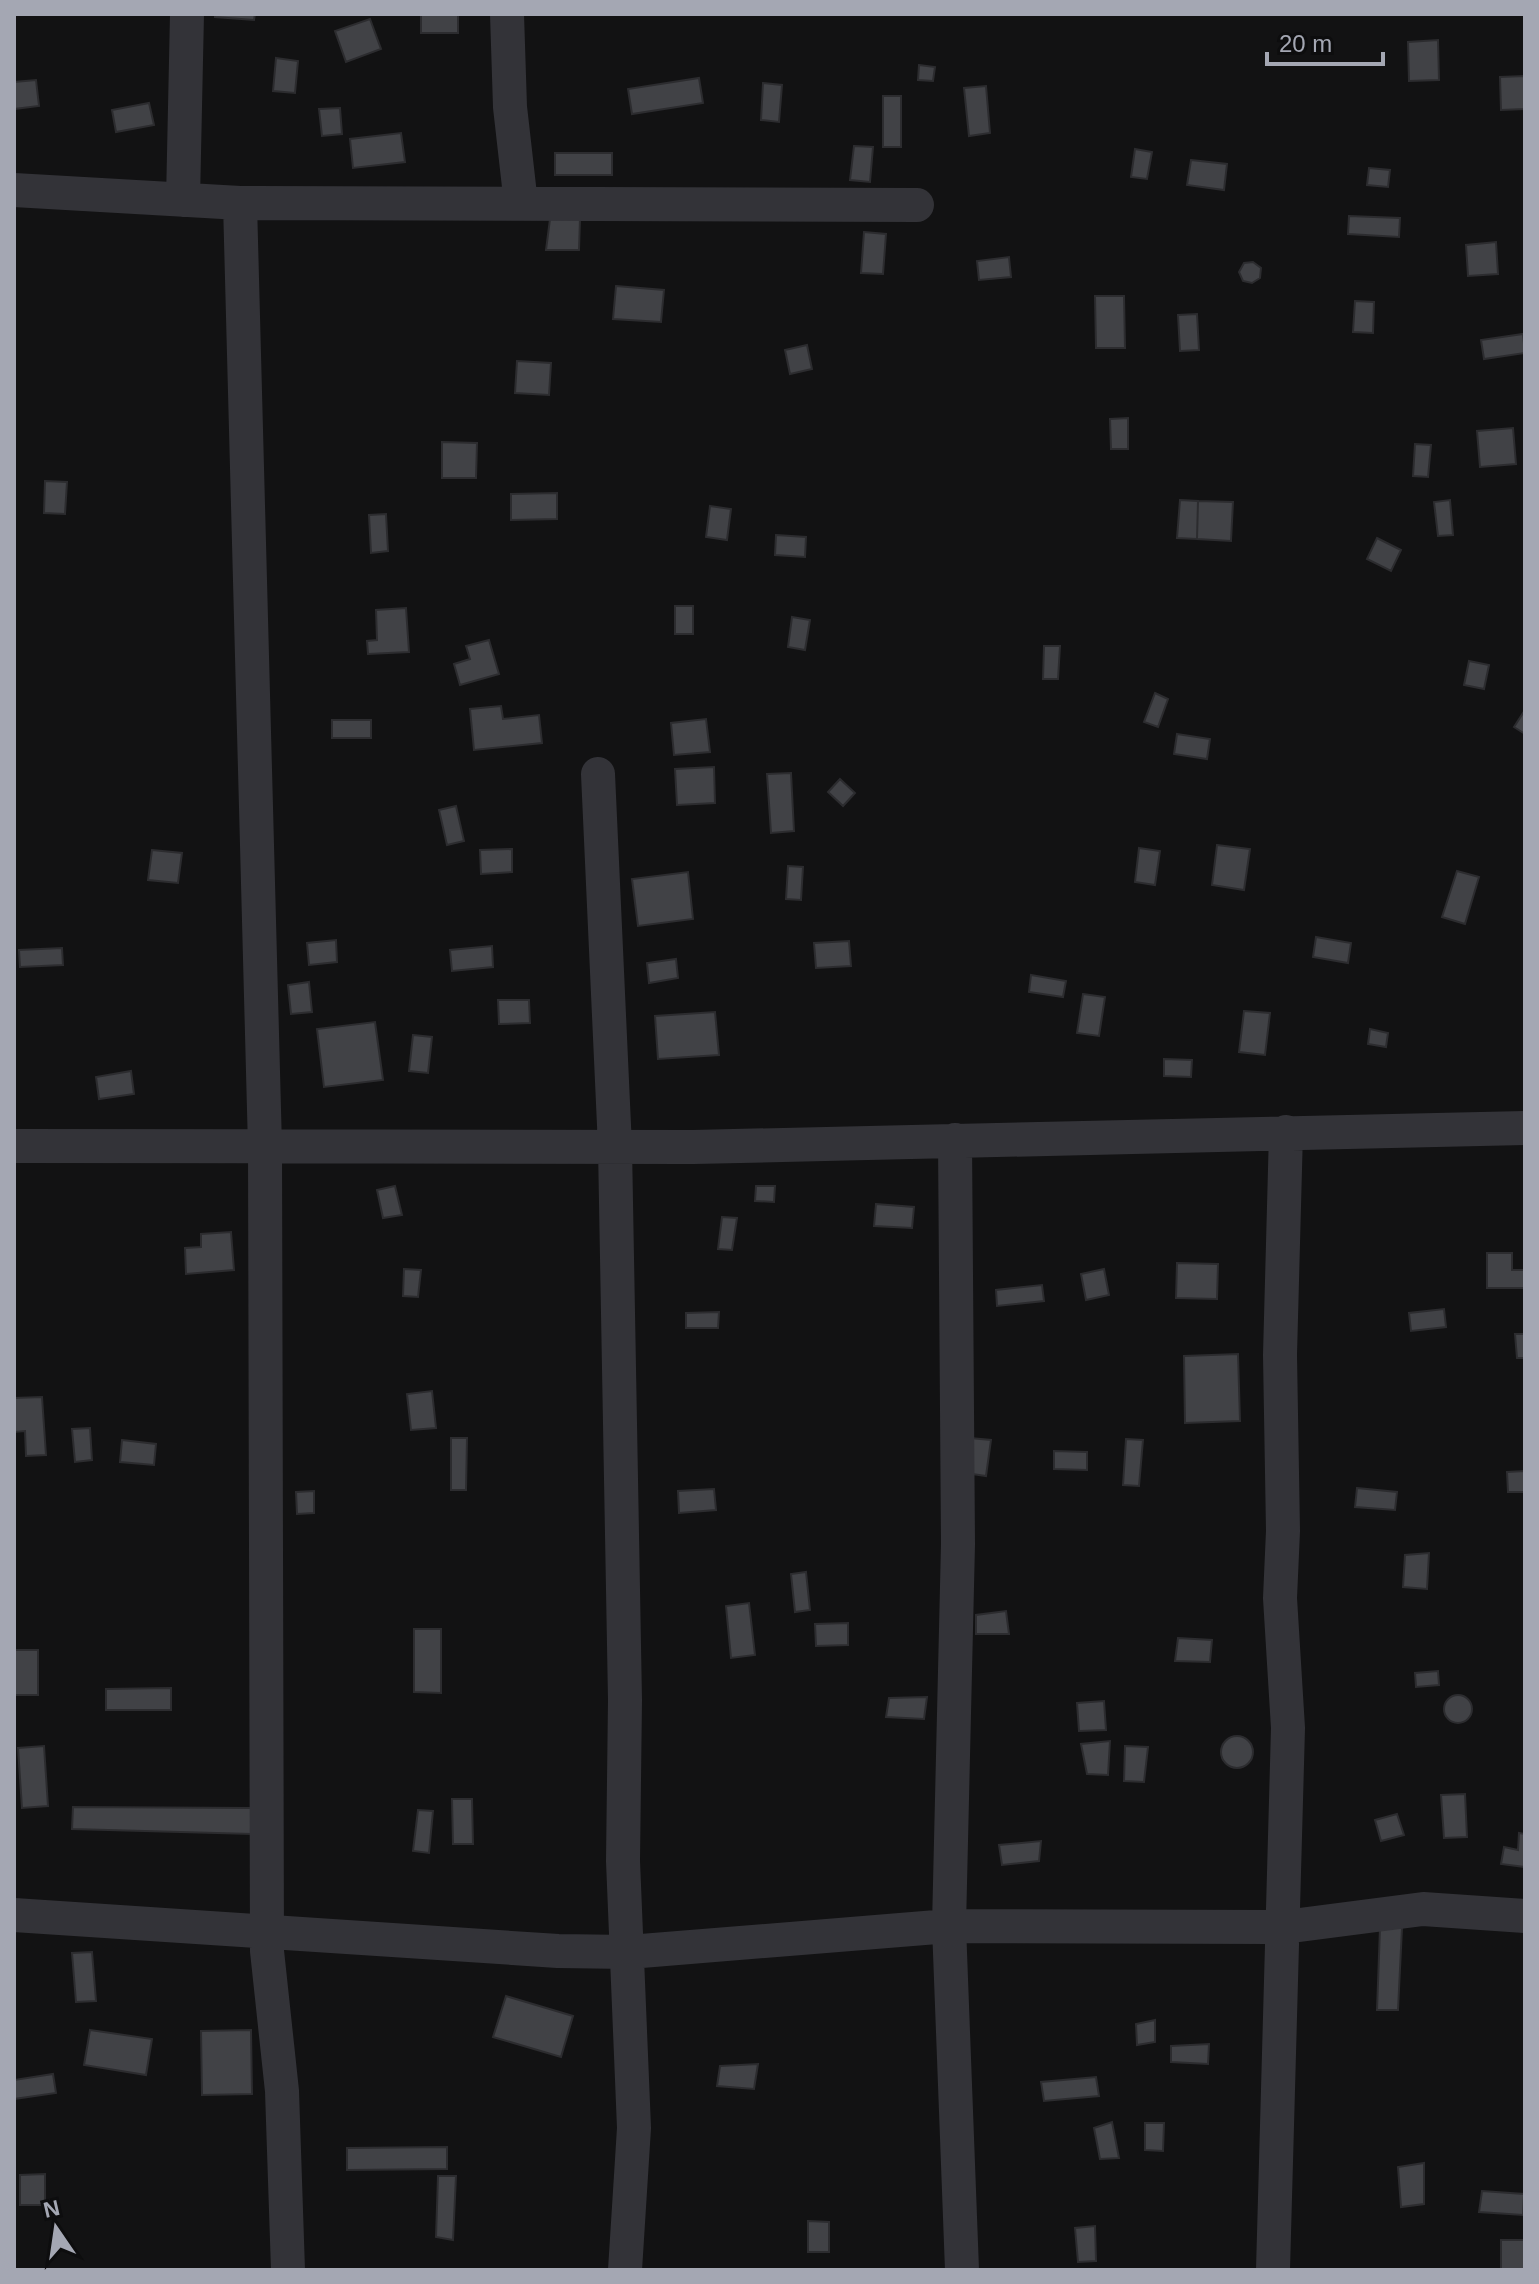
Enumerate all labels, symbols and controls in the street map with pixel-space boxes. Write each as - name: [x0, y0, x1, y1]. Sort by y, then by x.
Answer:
- scale bar: [1267, 16, 1383, 66]
- text: 20 m: [1279, 30, 1332, 57]
- north arrow: [16, 2188, 96, 2268]
- text: N: [41, 2195, 62, 2223]

